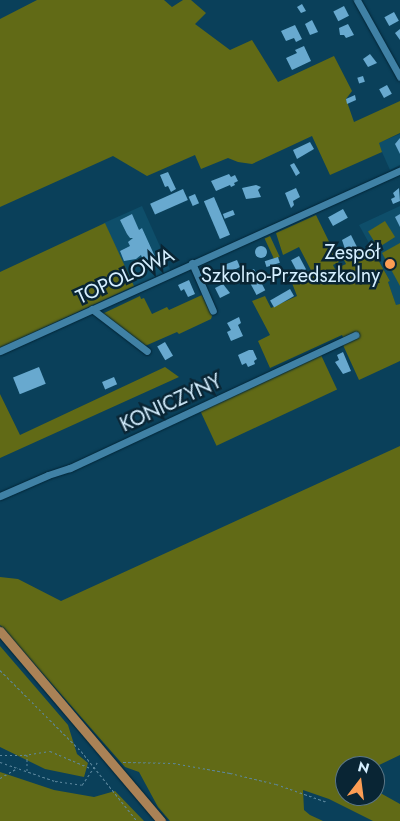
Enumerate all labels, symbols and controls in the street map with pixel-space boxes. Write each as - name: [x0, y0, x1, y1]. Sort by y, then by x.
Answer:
- place label: Zespół Szkolno-Przedszkolny: [201, 240, 380, 287]
- street label: TOPOLOWA: [72, 243, 178, 309]
- marker: Zespół Szkolno-Przedszkolny: [384, 258, 396, 270]
- street label: KONICZYNY: [116, 369, 226, 437]
- north arrow: [335, 756, 385, 806]
- text: N: [356, 756, 372, 779]

